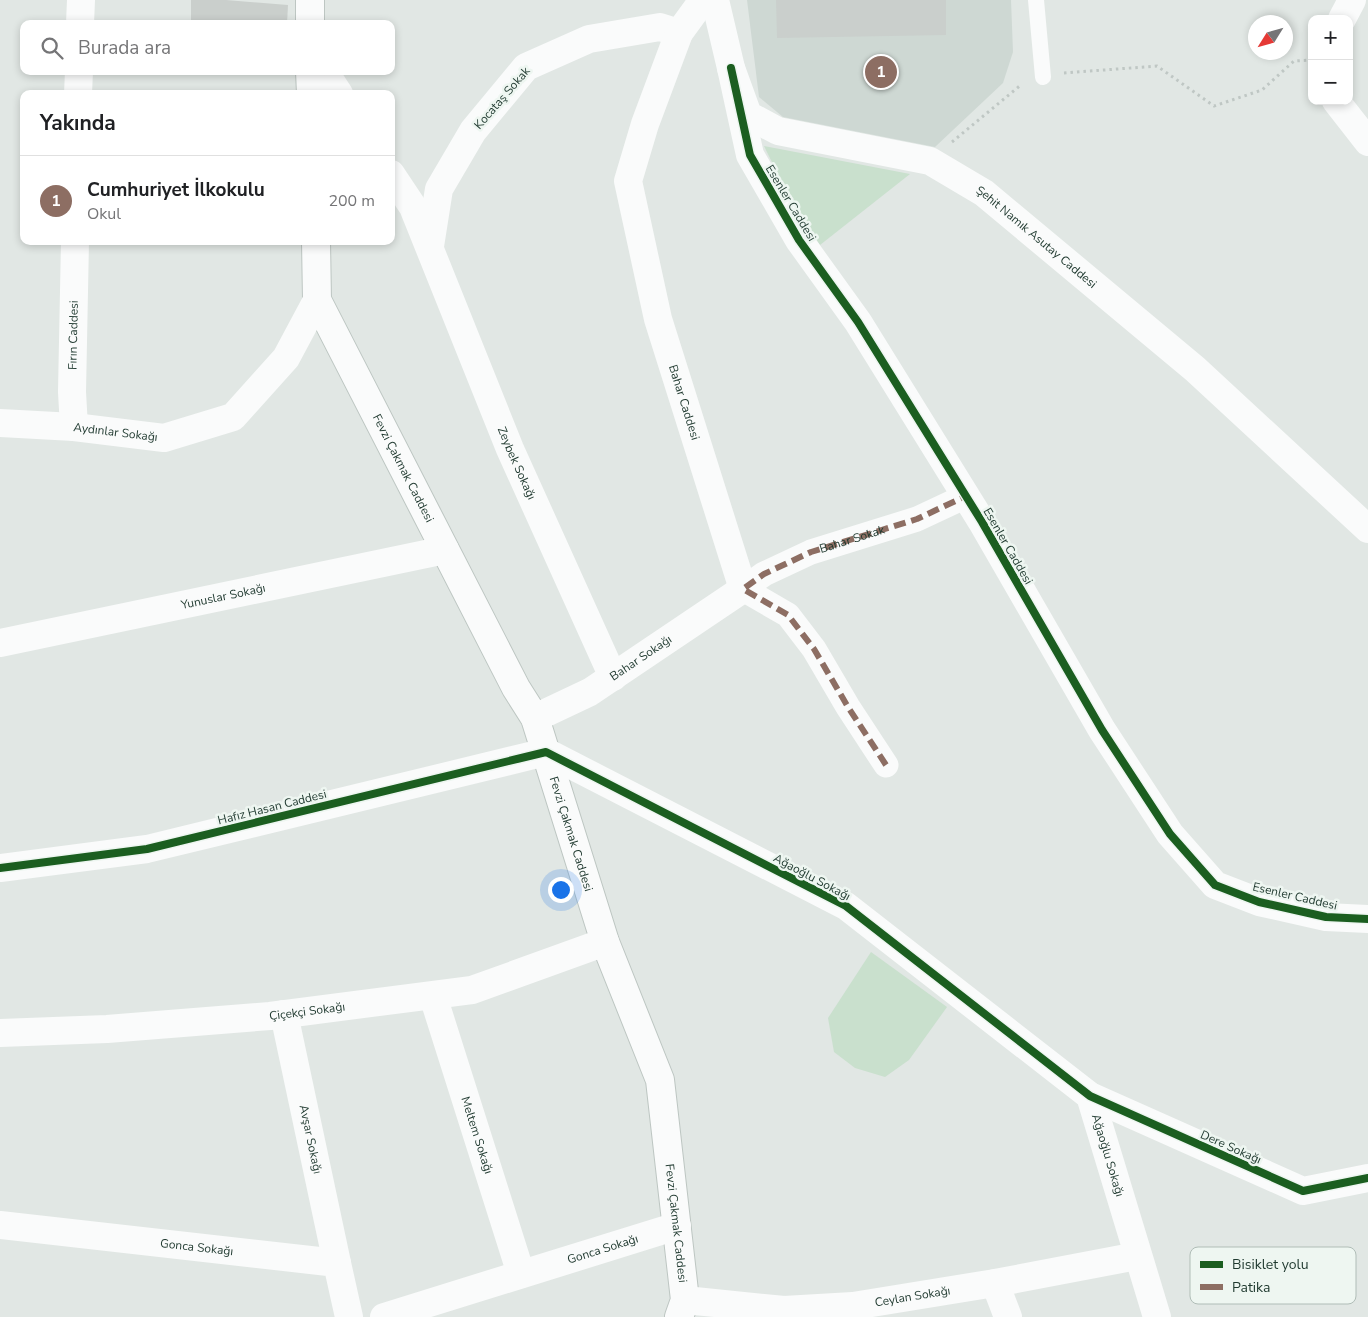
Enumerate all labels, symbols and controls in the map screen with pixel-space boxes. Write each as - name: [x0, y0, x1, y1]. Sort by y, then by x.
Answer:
- north arrow: [1248, 15, 1293, 60]
- map controls: [1308, 15, 1353, 105]
- button: +: [1308, 15, 1353, 60]
- search box: [20, 20, 395, 75]
- icon: search: [38, 34, 66, 62]
- text: Burada ara: [78, 35, 171, 61]
- pin: 1: [865, 53, 897, 91]
- button: −: [1308, 60, 1353, 105]
- street label: Kocataş Sokak: [470, 63, 534, 133]
- text: Yakında: [40, 109, 116, 137]
- street label: Esenler Caddesi: [762, 162, 820, 244]
- text: Cumhuriyet İlkokulu: [87, 177, 265, 203]
- street label: Şehit Namık Asutay Caddesi: [973, 182, 1100, 292]
- text: 1: [51, 190, 61, 212]
- text: 200 m: [328, 190, 375, 212]
- text: Okul: [87, 203, 121, 225]
- street label: Fırın Caddesi: [64, 300, 82, 370]
- street label: Bahar Caddesi: [665, 363, 704, 442]
- street label: Fevzi Çakmak Caddesi: [369, 411, 438, 525]
- street label: Aydınlar Sokağı: [73, 419, 159, 445]
- street label: Zeybek Sokağı: [494, 424, 540, 502]
- street label: Esenler Caddesi: [979, 505, 1037, 587]
- street label: Bahar Sokak: [817, 521, 888, 557]
- street label: Yunuslar Sokağı: [178, 580, 267, 613]
- street label: Bahar Sokağı: [607, 631, 675, 684]
- street label: Fevzi Çakmak Caddesi: [546, 774, 597, 893]
- street label: Hafız Hasan Caddesi: [216, 786, 328, 828]
- street label: Ağaoğlu Sokağı: [771, 850, 853, 904]
- your location: [548, 877, 574, 903]
- street label: Esenler Caddesi: [1251, 878, 1339, 914]
- street label: Çiçekçi Sokağı: [268, 998, 346, 1024]
- street label: Meltem Sokağı: [457, 1095, 497, 1176]
- street label: Avşar Sokağı: [296, 1103, 326, 1175]
- street label: Ağaoğlu Sokağı: [1088, 1112, 1128, 1199]
- street label: Dere Sokağı: [1198, 1126, 1264, 1168]
- street label: Fevzi Çakmak Caddesi: [662, 1163, 691, 1284]
- street label: Gonca Sokağı: [565, 1231, 640, 1268]
- street label: Gonca Sokağı: [159, 1235, 234, 1259]
- legend: [1190, 1247, 1356, 1304]
- text: Bisiklet yolu: [1232, 1255, 1309, 1274]
- text: Patika: [1232, 1278, 1270, 1297]
- street label: Ceylan Sokağı: [874, 1282, 952, 1310]

